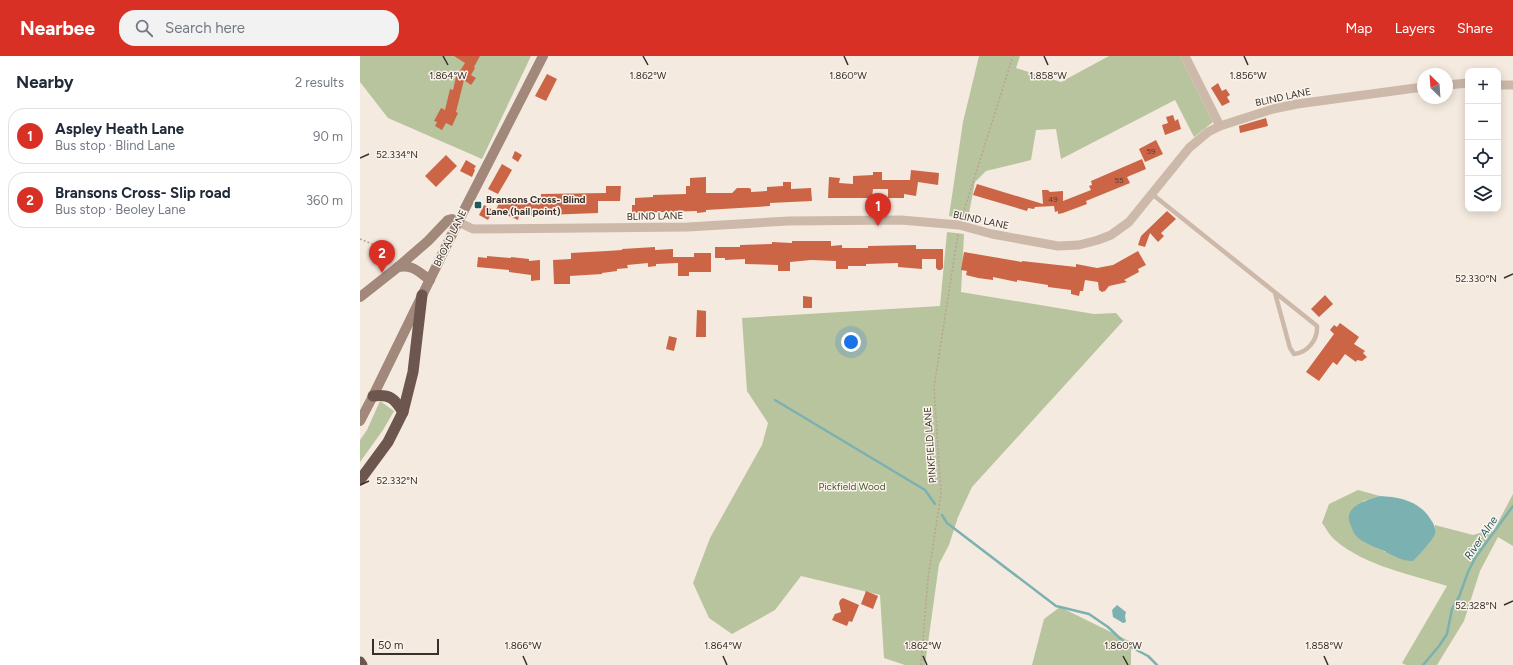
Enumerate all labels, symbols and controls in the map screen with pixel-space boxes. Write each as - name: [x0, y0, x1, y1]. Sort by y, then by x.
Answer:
- search box: [119, 10, 399, 46]
- text: Nearbee: [20, 17, 95, 40]
- icon: search: [133, 17, 155, 39]
- text: Search here: [165, 19, 245, 37]
- text: Map: [1345, 20, 1373, 37]
- text: Layers: [1395, 20, 1435, 37]
- text: Share: [1457, 20, 1493, 37]
- north arrow: [1417, 68, 1453, 104]
- map controls: [1465, 68, 1501, 212]
- button: +: [1465, 68, 1501, 104]
- text: 1.864°W: [429, 69, 467, 82]
- text: 1.862°W: [630, 69, 667, 82]
- text: 1.860°W: [829, 69, 867, 82]
- text: 1.858°W: [1029, 69, 1067, 82]
- text: 1.856°W: [1229, 69, 1267, 82]
- text: Nearby: [16, 72, 74, 92]
- text: 2 results: [295, 75, 344, 90]
- street label: BLIND LANE: [1254, 85, 1312, 109]
- button: −: [1465, 104, 1501, 140]
- text: Aspley Heath Lane: [55, 120, 184, 138]
- text: 1: [27, 129, 33, 144]
- text: 90 m: [313, 129, 343, 144]
- text: Bus stop · Blind Lane: [55, 138, 175, 153]
- button: locate: [1465, 140, 1501, 176]
- house number: 59: [1146, 146, 1156, 156]
- text: 52.334°N: [376, 148, 418, 161]
- house number: 55: [1114, 175, 1124, 185]
- button: layers: [1465, 176, 1501, 212]
- text: Bransons Cross- Slip road: [55, 184, 231, 202]
- text: 2: [26, 193, 34, 208]
- text: 360 m: [306, 193, 343, 208]
- place label: Bransons Cross- Blind Lane (hail point): [486, 193, 586, 218]
- pin: 1: [865, 193, 891, 226]
- house number: 49: [1048, 194, 1058, 204]
- marker: Bransons Cross- Blind Lane (hail point): [473, 200, 483, 210]
- text: Bus stop · Beoley Lane: [55, 202, 186, 217]
- street label: BROAD LANE: [431, 207, 469, 269]
- street label: BLIND LANE: [952, 208, 1010, 232]
- street label: BLIND LANE: [627, 209, 684, 223]
- pin: 2: [369, 240, 395, 273]
- text: 52.330°N: [1455, 272, 1497, 285]
- your location: [841, 332, 861, 352]
- street label: PINKFIELD LANE: [921, 406, 939, 484]
- text: 52.332°N: [376, 474, 418, 487]
- park label: Pickfield Wood: [818, 480, 886, 493]
- water label: River Alne: [1462, 514, 1500, 562]
- text: 52.328°N: [1455, 599, 1497, 612]
- scale bar: [372, 637, 439, 656]
- text: 50 m: [378, 639, 403, 652]
- text: 1.866°W: [505, 639, 542, 652]
- text: 1.864°W: [704, 639, 742, 652]
- text: 1.862°W: [905, 639, 942, 652]
- text: 1.860°W: [1104, 639, 1142, 652]
- text: 1.858°W: [1305, 639, 1343, 652]

